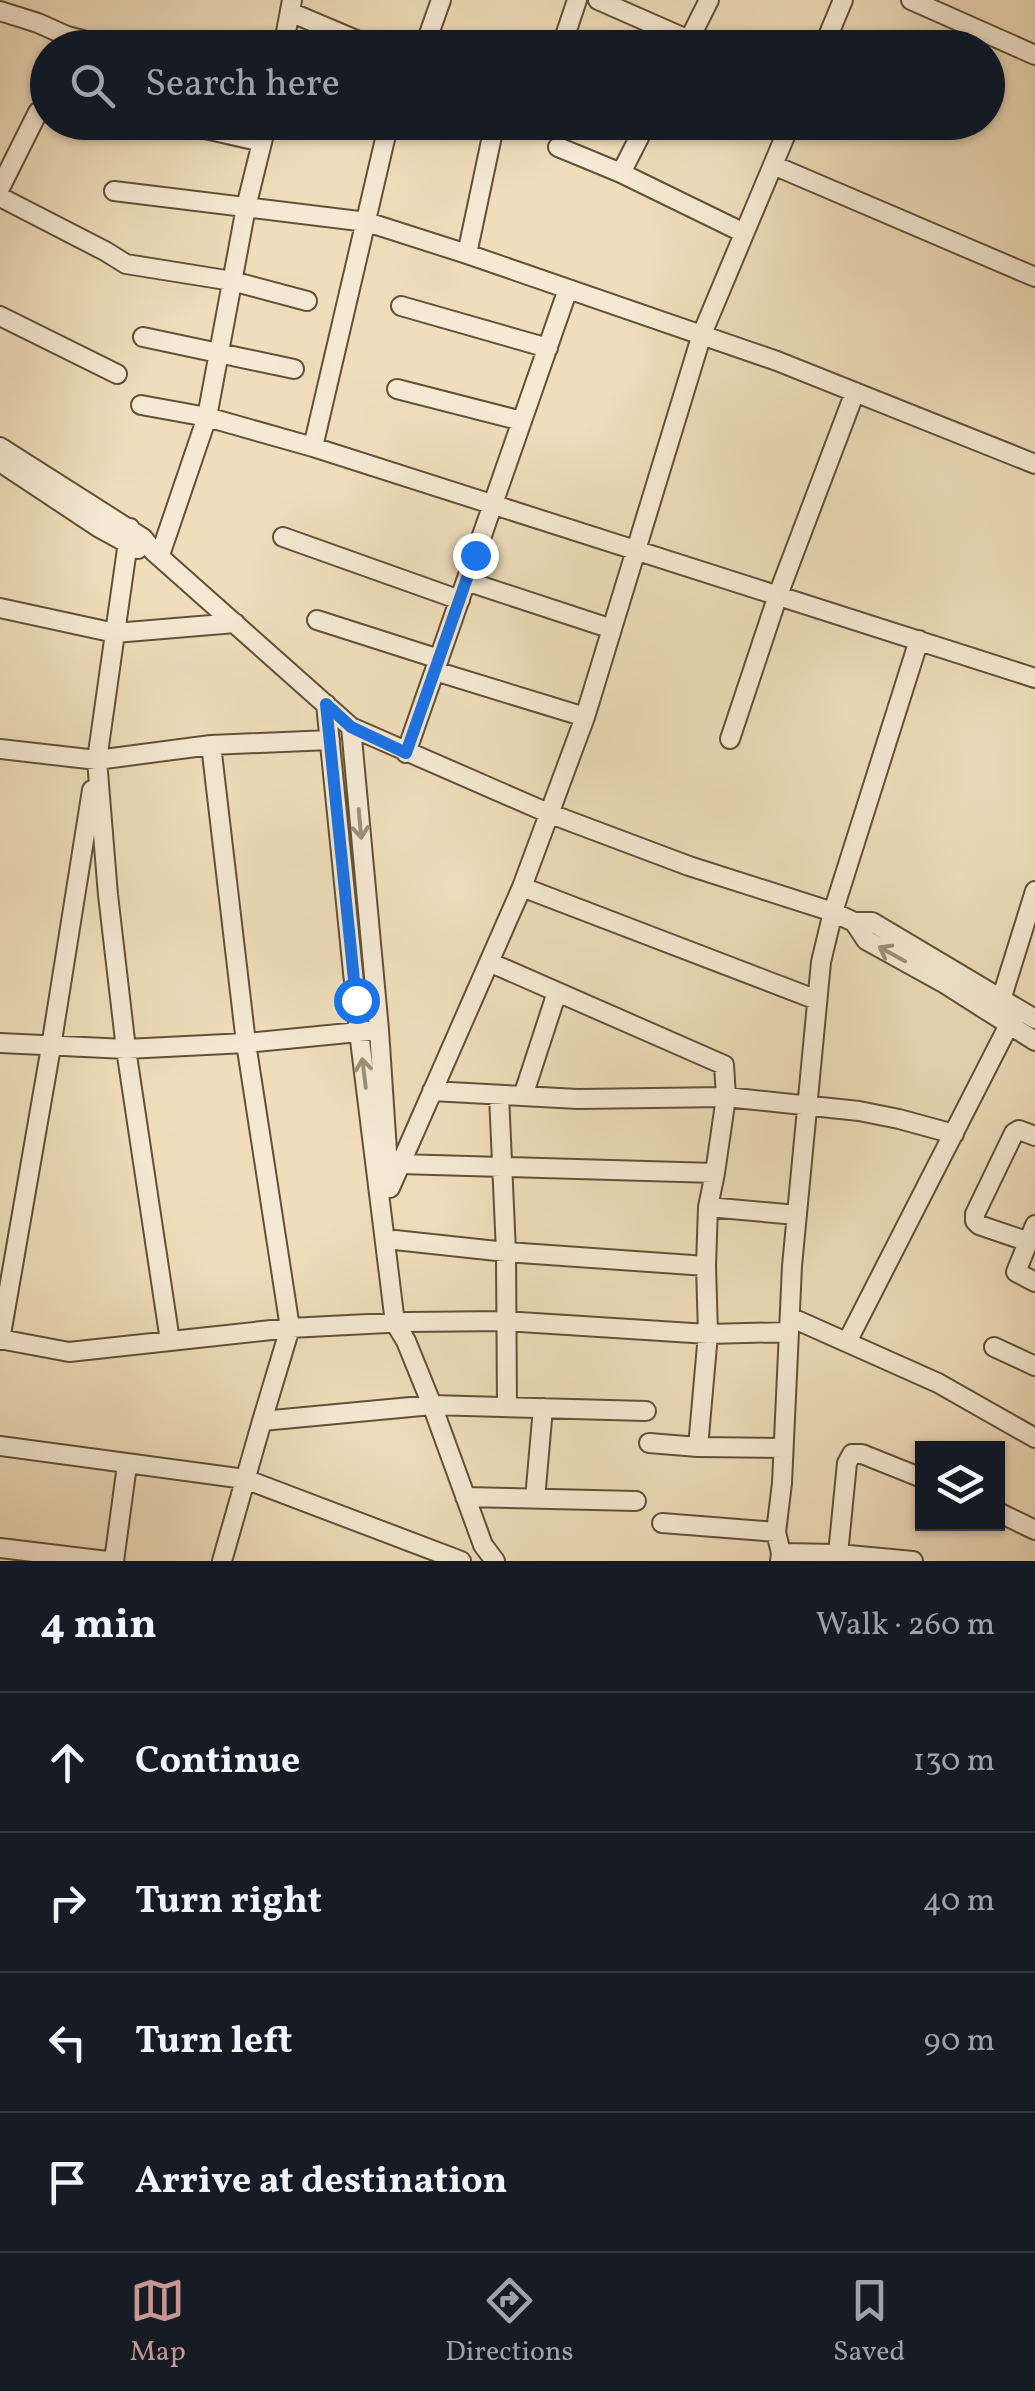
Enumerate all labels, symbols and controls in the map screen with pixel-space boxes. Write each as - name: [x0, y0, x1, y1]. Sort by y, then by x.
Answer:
- search box: [30, 30, 1005, 140]
- icon: search: [65, 58, 120, 113]
- text: Search here: [145, 59, 340, 112]
- route end: [453, 533, 499, 579]
- one-way arrow: [351, 808, 370, 840]
- one-way arrow: [877, 944, 907, 964]
- route start: [334, 978, 380, 1024]
- one-way arrow: [354, 1058, 373, 1090]
- map controls: [915, 1441, 1005, 1531]
- button: layers: [915, 1441, 1005, 1531]
- text: 4 min: [40, 1597, 157, 1656]
- text: Walk · 260 m: [816, 1604, 995, 1648]
- icon: ahead: [40, 1735, 95, 1790]
- text: Continue: [135, 1736, 300, 1789]
- text: 130 m: [913, 1740, 995, 1784]
- icon: right: [40, 1875, 95, 1930]
- text: Turn right: [135, 1876, 322, 1929]
- text: 40 m: [923, 1880, 995, 1924]
- icon: left: [40, 2015, 95, 2070]
- text: Turn left: [135, 2016, 292, 2069]
- text: 90 m: [924, 2020, 995, 2064]
- icon: arrive: [40, 2155, 95, 2210]
- text: Arrive at destination: [135, 2156, 508, 2209]
- tab: Map: [130, 2273, 186, 2372]
- tab: Directions: [445, 2273, 574, 2372]
- tab: Saved: [833, 2273, 905, 2372]

